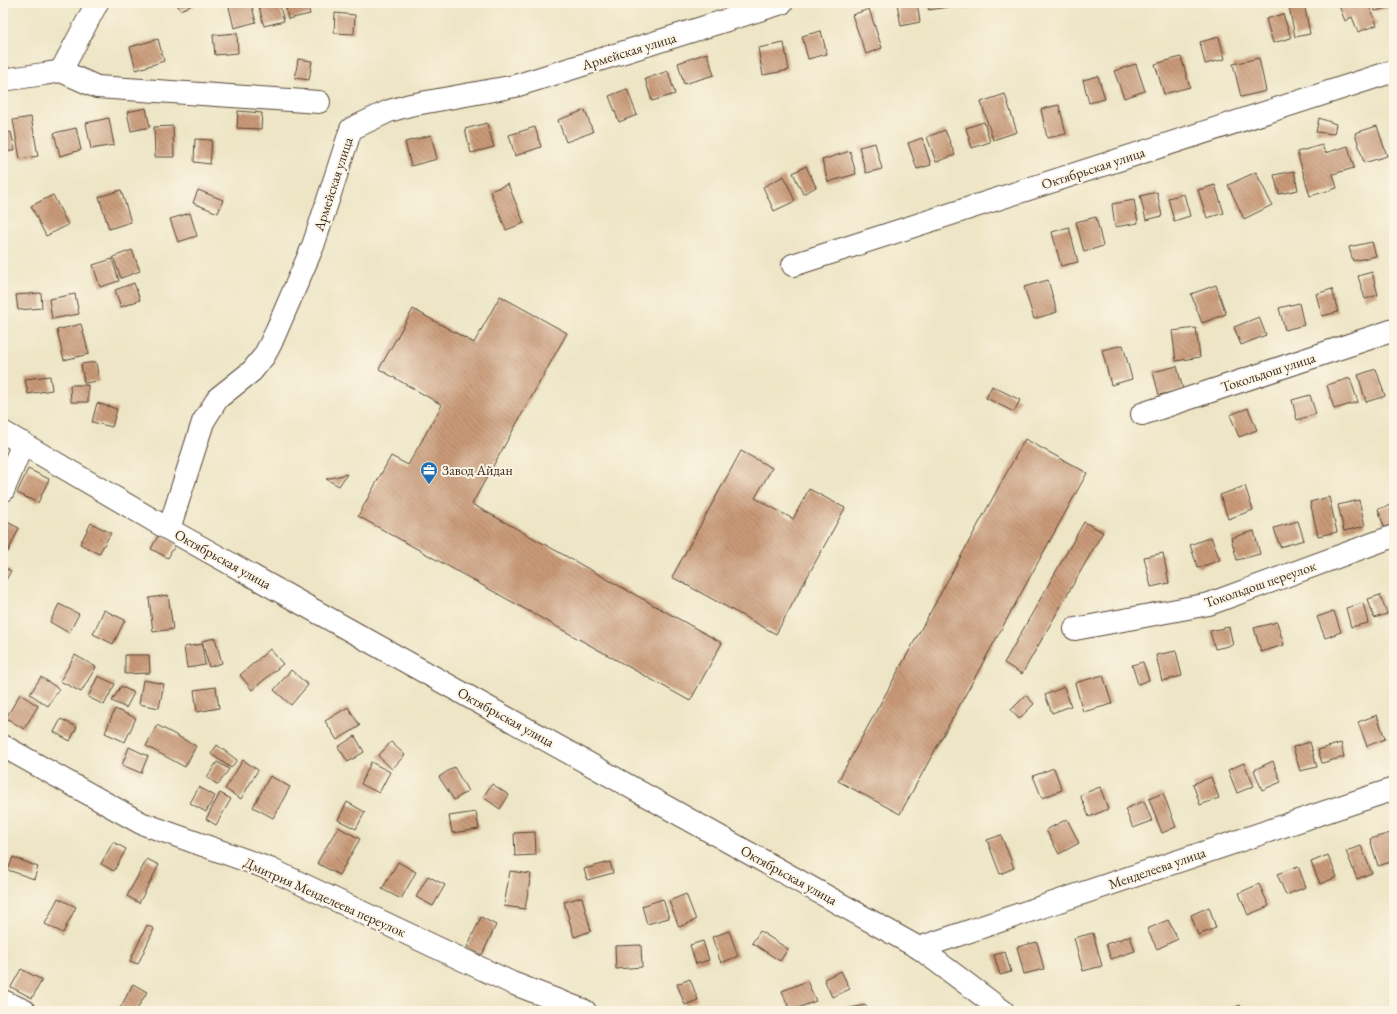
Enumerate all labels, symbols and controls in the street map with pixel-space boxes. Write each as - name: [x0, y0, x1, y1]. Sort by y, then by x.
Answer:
- street label: Армейская улица: [579, 28, 679, 74]
- street label: Армейская улица: [309, 134, 357, 234]
- street label: Октябрьская улица: [1039, 143, 1147, 193]
- street label: Токольдош улица: [1218, 348, 1318, 396]
- office icon: Завод Айдан: [419, 460, 439, 485]
- place label: Завод Айдан: [442, 461, 513, 479]
- street label: Октябрьская улица: [171, 525, 275, 593]
- street label: Токольдош переулок: [1202, 556, 1319, 612]
- street label: Октябрьская улица: [454, 683, 558, 751]
- street label: Октябрьская улица: [737, 841, 841, 909]
- street label: Менделеева улица: [1106, 843, 1208, 893]
- street label: Дмитрия Менделеева переулок: [241, 853, 409, 941]

